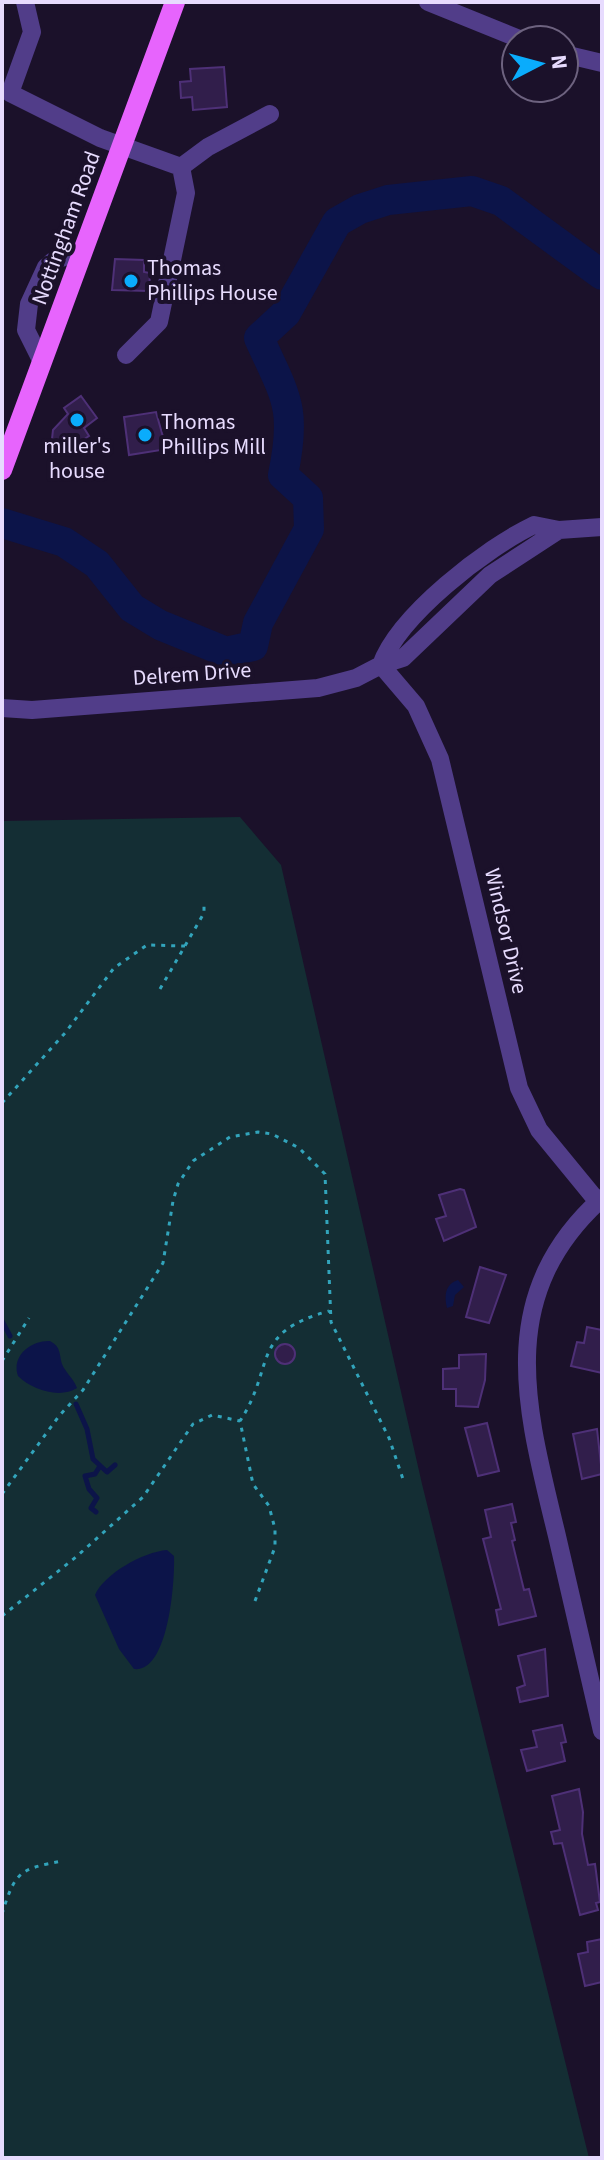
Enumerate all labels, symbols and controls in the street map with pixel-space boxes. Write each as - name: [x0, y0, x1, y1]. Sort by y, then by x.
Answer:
- north arrow: [500, 24, 580, 104]
- text: N: [542, 53, 576, 71]
- street label: Nottingham Road: [23, 147, 109, 309]
- place label: Thomas Phillips House: [147, 252, 278, 309]
- marker: Thomas Phillips House: [122, 272, 140, 290]
- place label: Thomas Phillips Mill: [161, 406, 266, 463]
- marker: miller's house: [68, 411, 86, 429]
- marker: Thomas Phillips Mill: [136, 426, 154, 444]
- place label: miller's house: [43, 430, 111, 487]
- street label: Delrem Drive: [132, 654, 252, 694]
- street label: Windsor Drive: [476, 865, 536, 997]

